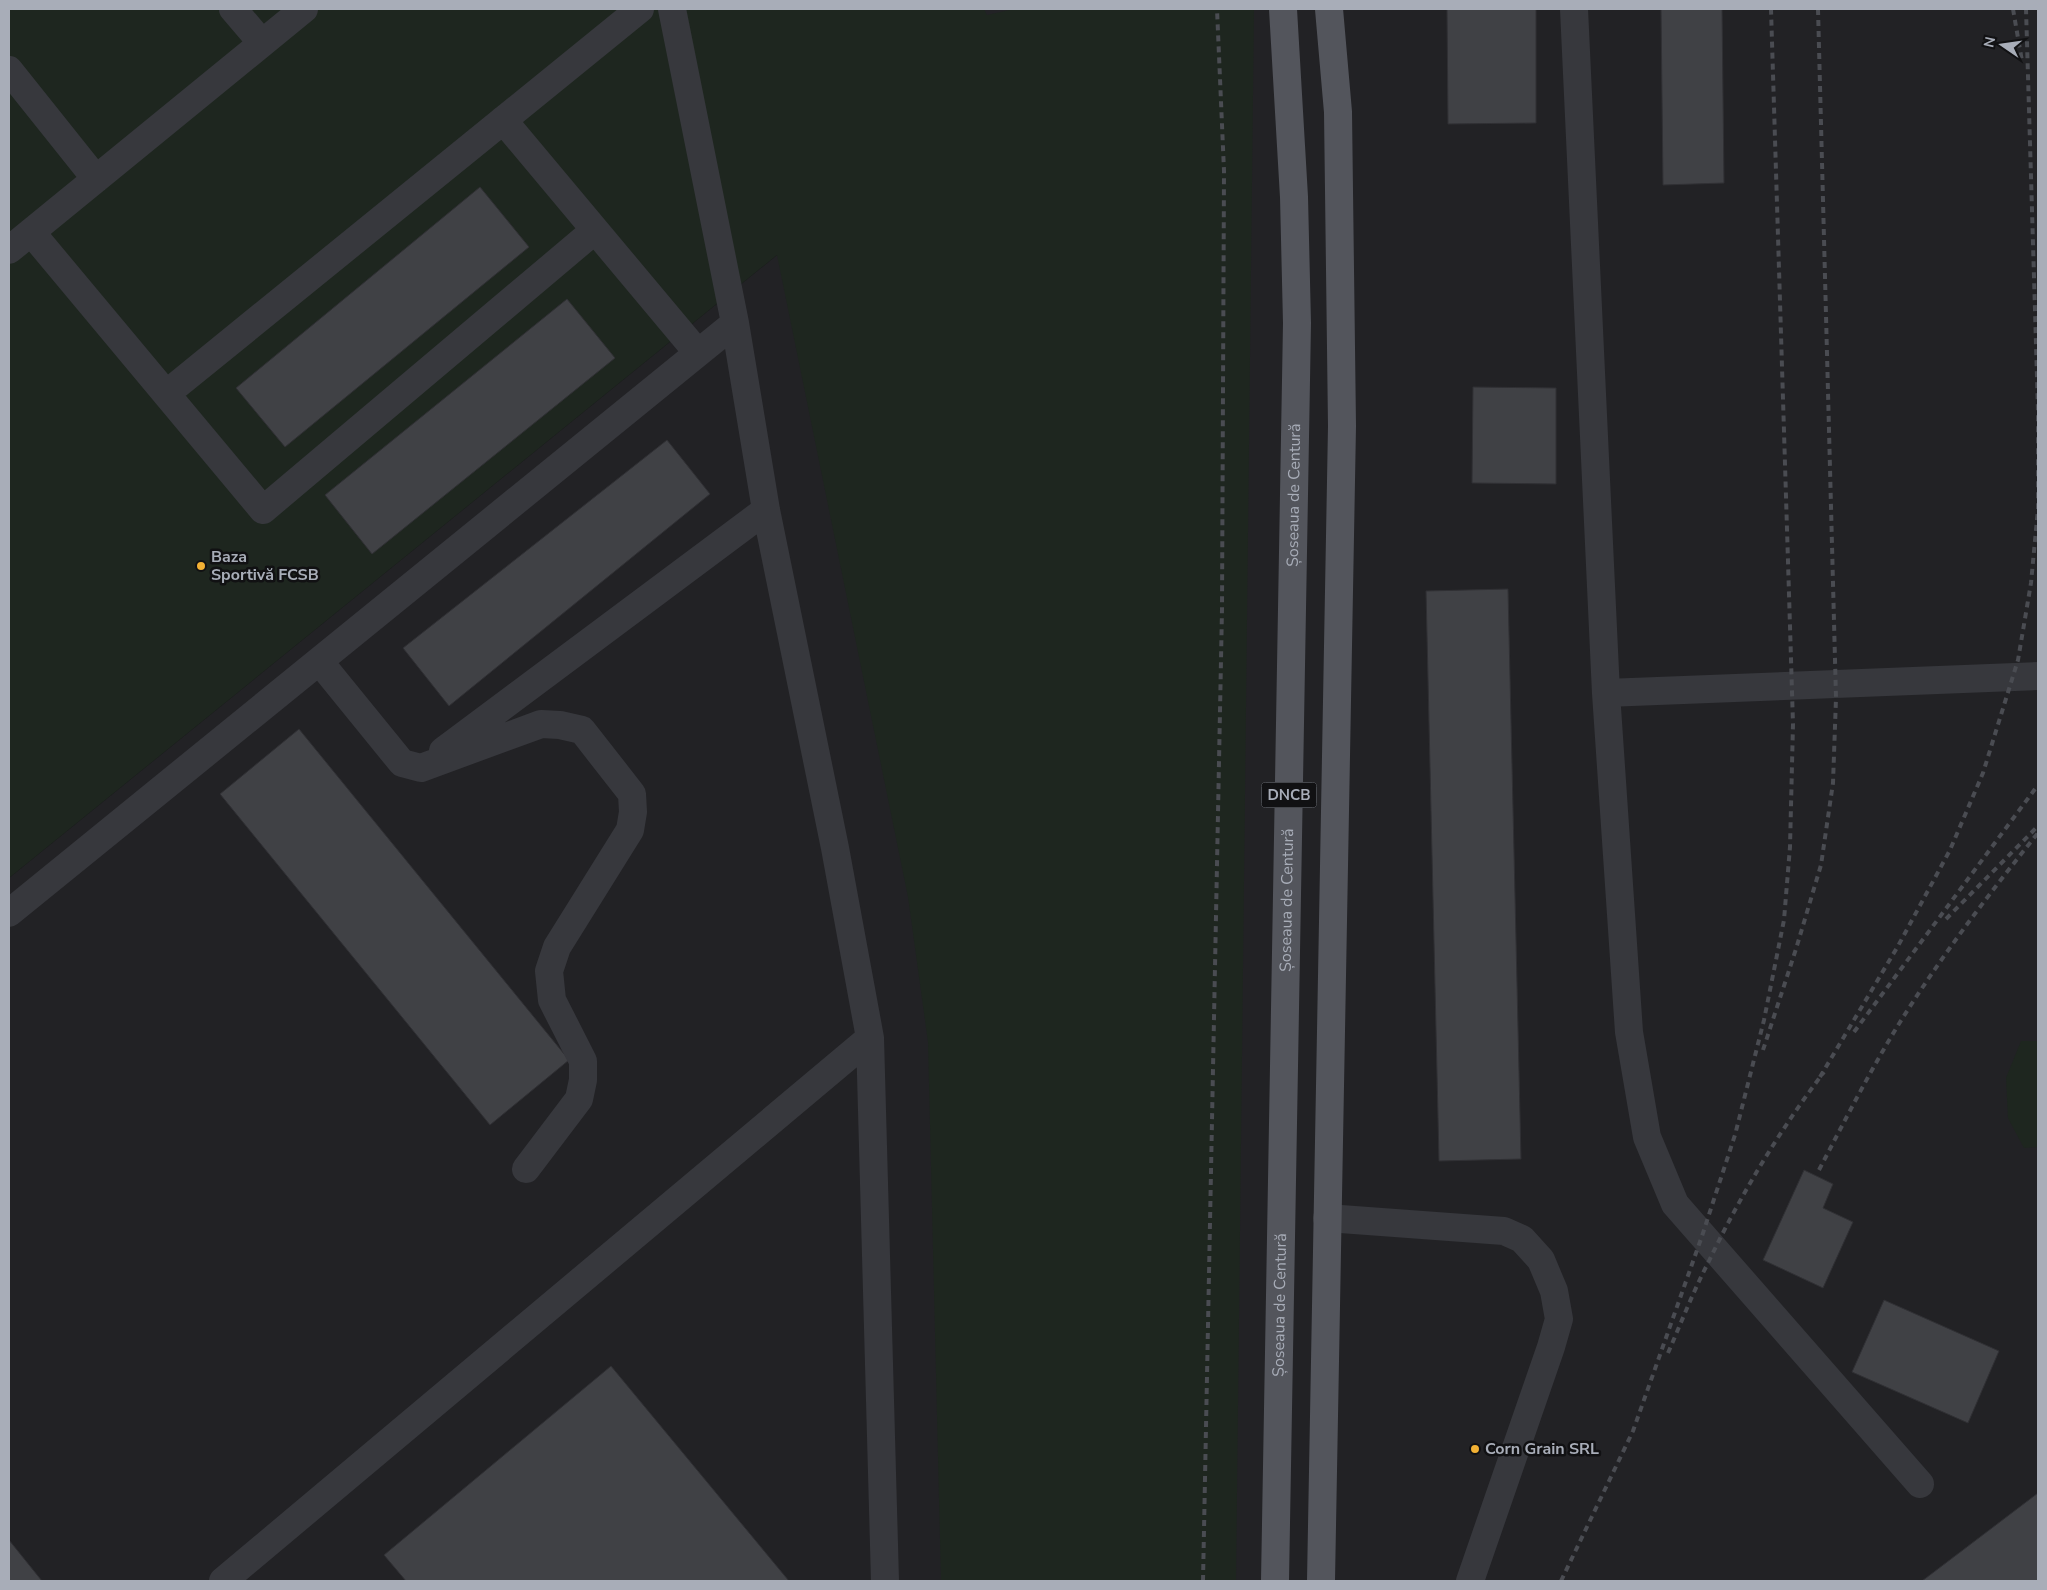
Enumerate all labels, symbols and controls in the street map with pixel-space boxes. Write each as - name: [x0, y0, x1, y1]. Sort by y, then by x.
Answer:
- north arrow: [1977, 20, 2027, 70]
- text: N: [1979, 35, 2000, 49]
- street label: Șoseaua de Centură: [1282, 423, 1306, 567]
- place label: Baza Sportivă FCSB: [211, 546, 319, 586]
- marker: Baza Sportivă FCSB: [195, 560, 207, 572]
- road number: DNCB: [1262, 782, 1316, 808]
- street label: Șoseaua de Centură: [1275, 828, 1299, 972]
- street label: Șoseaua de Centură: [1268, 1233, 1292, 1377]
- place label: Corn Grain SRL: [1485, 1438, 1599, 1460]
- marker: Corn Grain SRL: [1469, 1443, 1481, 1455]

